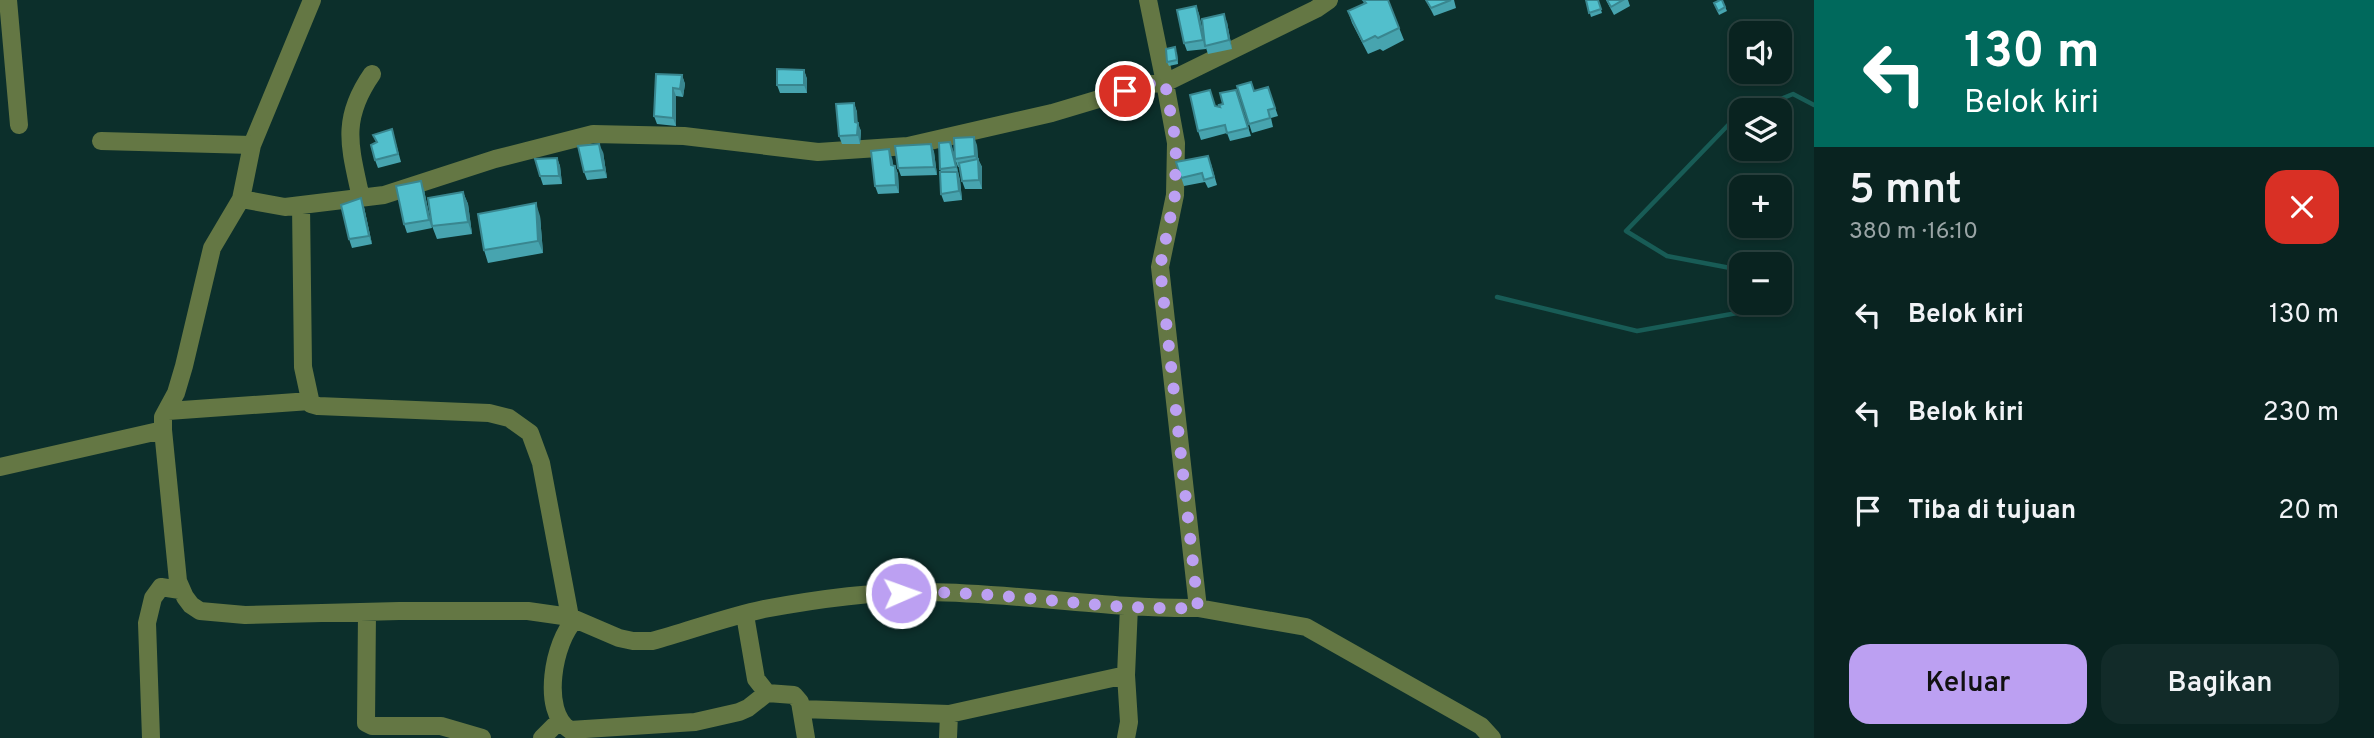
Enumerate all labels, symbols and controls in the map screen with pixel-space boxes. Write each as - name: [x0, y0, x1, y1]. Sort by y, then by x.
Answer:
- map controls: [1729, 21, 1792, 315]
- button: sound: [1729, 21, 1792, 84]
- text: 130 m: [1964, 23, 2100, 85]
- icon: left: [1849, 28, 1940, 119]
- pin: [1095, 61, 1155, 121]
- icon: arrive: [1106, 72, 1144, 110]
- text: Belok kiri: [1964, 84, 2099, 124]
- button: layers: [1729, 98, 1792, 161]
- text: 5 mnt: [1849, 165, 1962, 218]
- button: close: [2265, 170, 2339, 244]
- button: +: [1729, 175, 1792, 238]
- text: 380 m · 16:10: [1849, 218, 1978, 247]
- button: −: [1729, 252, 1792, 315]
- icon: left: [1849, 296, 1887, 334]
- text: Belok kiri: [1908, 299, 2024, 332]
- text: 130 m: [2269, 299, 2339, 332]
- icon: left: [1849, 394, 1887, 432]
- text: Belok kiri: [1908, 397, 2024, 430]
- text: 230 m: [2263, 397, 2339, 430]
- icon: arrive: [1849, 492, 1887, 530]
- text: Tiba di tujuan: [1908, 495, 2076, 528]
- text: 20 m: [2278, 495, 2339, 528]
- position arrow: [864, 556, 938, 630]
- button: Keluar: [1849, 644, 2087, 724]
- button: Bagikan: [2101, 644, 2339, 724]

